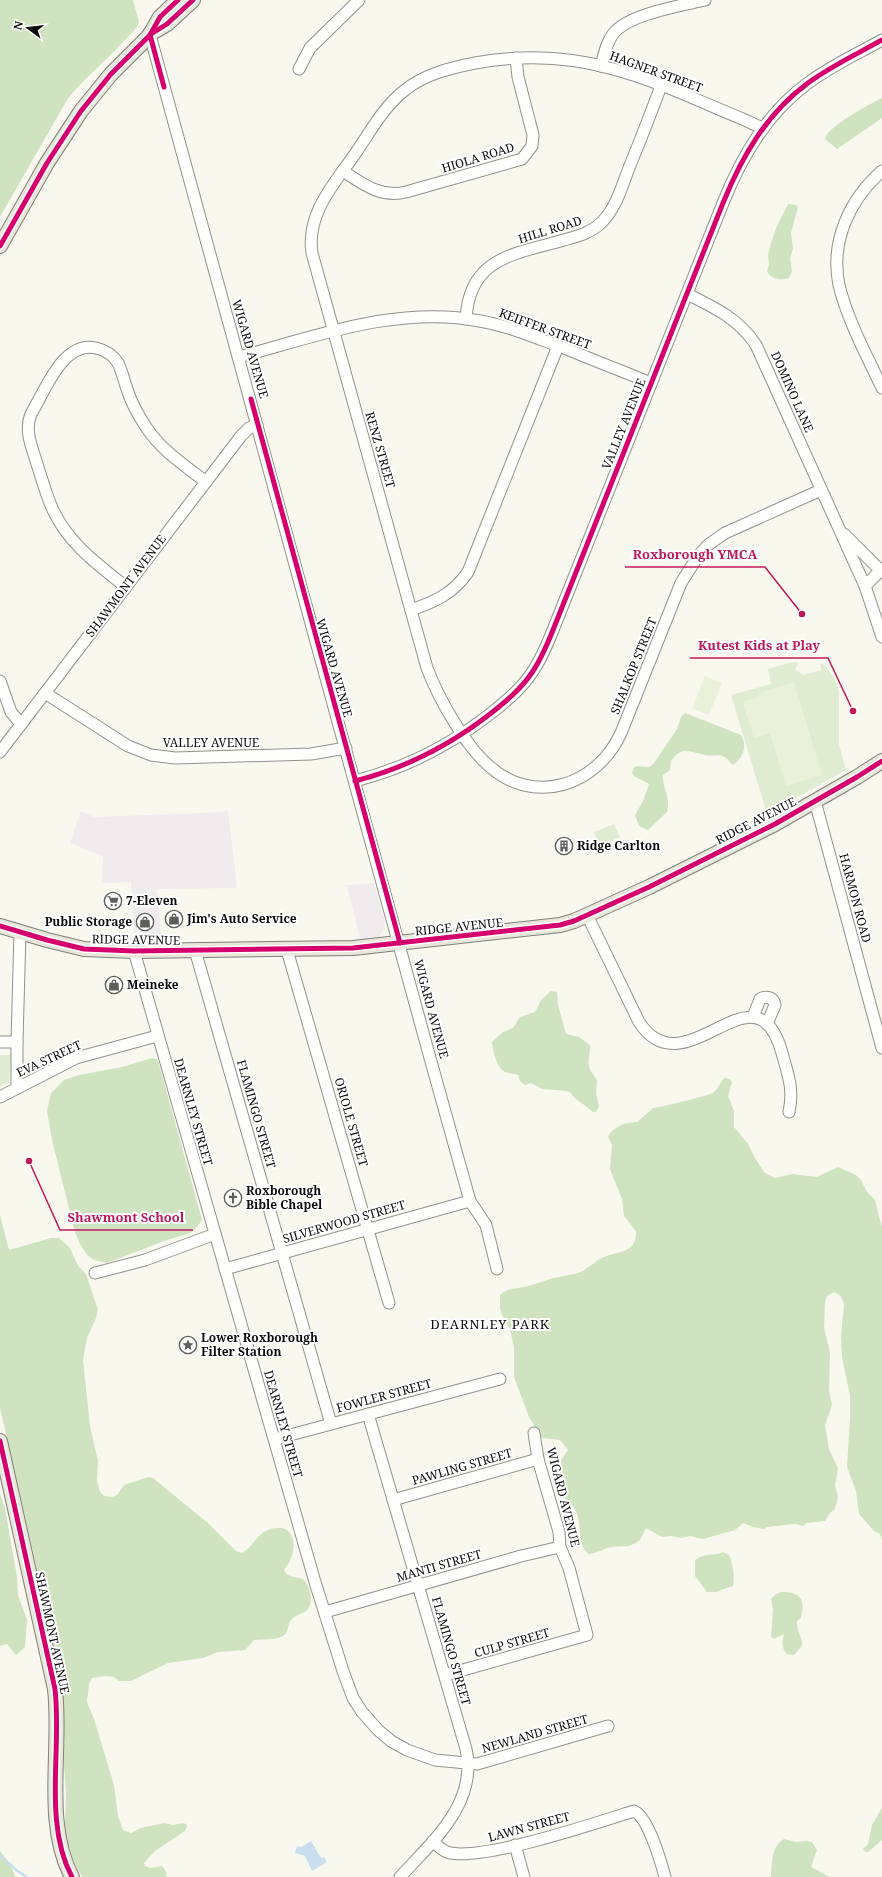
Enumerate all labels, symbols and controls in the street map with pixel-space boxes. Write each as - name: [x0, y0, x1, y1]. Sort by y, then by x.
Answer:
- north arrow: [8, 8, 48, 48]
- text: N: [9, 19, 26, 31]
- street label: HAGNER STREET: [607, 47, 706, 96]
- street label: HIOLA ROAD: [439, 138, 517, 177]
- street label: HILL ROAD: [516, 212, 584, 247]
- street label: WIGARD AVENUE: [228, 297, 273, 400]
- street label: KEIFFER STREET: [497, 304, 594, 353]
- street label: DOMINO LANE: [767, 349, 818, 435]
- street label: VALLEY AVENUE: [598, 376, 650, 472]
- street label: RENZ STREET: [361, 410, 400, 491]
- street label: SHAWMONT AVENUE: [81, 531, 170, 640]
- callout: Roxborough YMCA: [625, 542, 765, 567]
- text: Roxborough YMCA: [633, 545, 758, 563]
- street label: SHALKOP STREET: [606, 614, 661, 717]
- street label: WIGARD AVENUE: [312, 616, 357, 719]
- callout: Kutest Kids at Play: [690, 633, 828, 658]
- text: Kutest Kids at Play: [698, 636, 821, 654]
- street label: VALLEY AVENUE: [163, 734, 259, 751]
- street label: RIDGE AVENUE: [712, 793, 799, 848]
- building icon: Ridge Carlton: [554, 836, 574, 856]
- place label: Ridge Carlton: [577, 837, 660, 854]
- street label: HARMON ROAD: [835, 851, 876, 945]
- supermarket icon: 7-Eleven: [103, 891, 123, 911]
- place label: 7-Eleven: [126, 892, 178, 909]
- shop icon: Jim's Auto Service: [164, 909, 184, 929]
- place label: Jim's Auto Service: [186, 910, 297, 927]
- shop icon: Public Storage: [135, 912, 155, 932]
- place label: Public Storage: [45, 913, 132, 930]
- street label: RIDGE AVENUE: [414, 913, 504, 940]
- street label: RIDGE AVENUE: [92, 930, 180, 949]
- street label: WIGARD AVENUE: [410, 957, 453, 1060]
- shop icon: Meineke: [104, 975, 124, 995]
- place label: Meineke: [127, 976, 179, 993]
- street label: EVA STREET: [14, 1036, 85, 1081]
- street label: DEARNLEY STREET: [170, 1056, 217, 1168]
- street label: FLAMINGO STREET: [233, 1058, 280, 1171]
- street label: ORIOLE STREET: [331, 1075, 373, 1169]
- place label: Roxborough Bible Chapel: [246, 1182, 323, 1213]
- church icon: Roxborough Bible Chapel: [223, 1188, 243, 1208]
- street label: SILVERWOOD STREET: [281, 1196, 408, 1247]
- callout: Shawmont School: [60, 1205, 193, 1230]
- text: Shawmont School: [68, 1208, 185, 1226]
- district label: DEARNLEY PARK: [430, 1315, 550, 1333]
- place label: Lower Roxborough Filter Station: [201, 1329, 318, 1360]
- place icon: Lower Roxborough Filter Station: [178, 1335, 198, 1355]
- street label: DEARNLEY STREET: [260, 1368, 307, 1480]
- street label: FOWLER STREET: [334, 1374, 434, 1416]
- street label: PAWLING STREET: [410, 1444, 515, 1489]
- street label: WIGARD AVENUE: [543, 1445, 584, 1548]
- street label: MANTI STREET: [394, 1545, 484, 1586]
- street label: SHAWMONT AVENUE: [31, 1570, 74, 1695]
- street label: FLAMINGO STREET: [428, 1595, 475, 1708]
- street label: CULP STREET: [472, 1623, 552, 1661]
- street label: NEWLAND STREET: [480, 1710, 591, 1757]
- street label: LAWN STREET: [486, 1807, 572, 1846]

